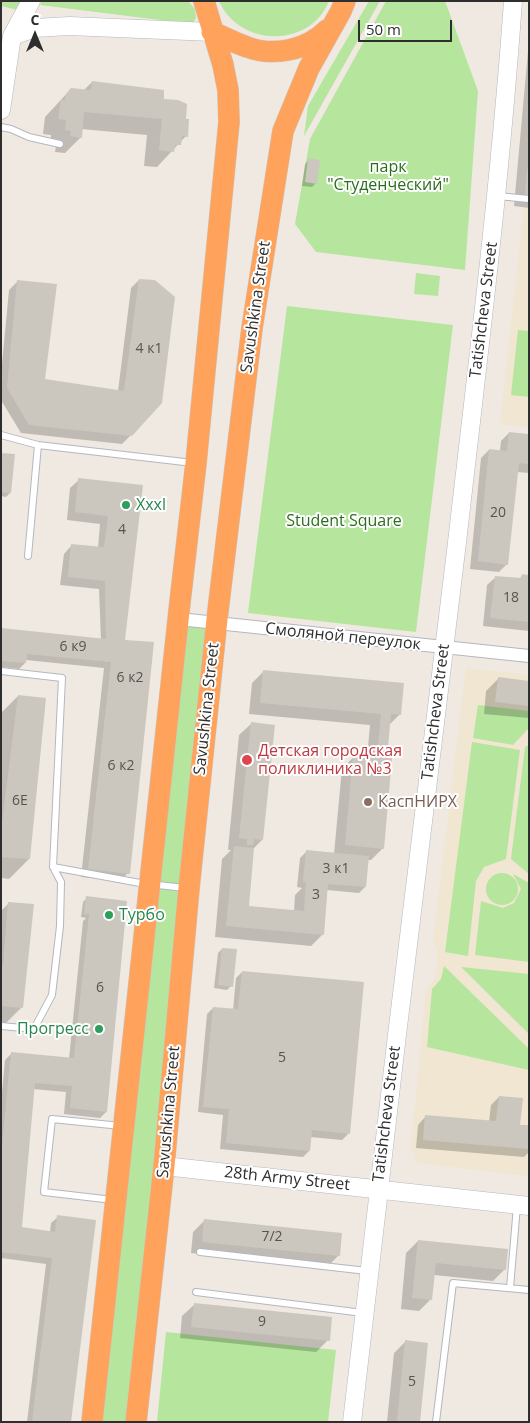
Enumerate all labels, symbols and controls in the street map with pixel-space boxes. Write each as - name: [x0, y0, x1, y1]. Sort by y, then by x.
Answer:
- north arrow: [10, 10, 60, 60]
- text: С: [31, 10, 39, 29]
- scale bar: [360, 10, 454, 42]
- text: 50 m: [366, 19, 401, 39]
- park label: парк "Студенческий": [327, 157, 449, 195]
- street label: Savushkina Street: [237, 240, 275, 374]
- street label: Tatishcheva Street: [466, 241, 502, 379]
- house number: 4 к1: [136, 341, 162, 357]
- place label: Xxxl: [136, 495, 166, 515]
- marker: Xxxl: [120, 499, 132, 511]
- house number: 20: [490, 505, 506, 521]
- park label: Student Square: [286, 511, 402, 531]
- house number: 4: [118, 522, 126, 538]
- house number: 18: [503, 590, 519, 606]
- street label: Смоляной переулок: [264, 619, 422, 655]
- house number: 6 к9: [60, 639, 86, 655]
- street label: Savushkina Street: [191, 642, 223, 776]
- street label: Tatishcheva Street: [418, 643, 454, 781]
- house number: 6 к2: [117, 670, 143, 686]
- place label: Детская городская поликлиника №3: [258, 741, 402, 779]
- marker: Детская городская поликлиника №3: [240, 753, 254, 767]
- house number: 6 к2: [108, 758, 134, 774]
- place label: КаспНИРХ: [378, 792, 457, 812]
- house number: 6Е: [12, 793, 28, 809]
- marker: КаспНИРХ: [362, 796, 374, 808]
- house number: 3 к1: [323, 861, 349, 877]
- house number: 3: [312, 887, 320, 903]
- place label: Турбо: [119, 905, 165, 925]
- marker: Турбо: [103, 909, 115, 921]
- house number: 6: [96, 980, 104, 996]
- place label: Прогресс: [17, 1019, 89, 1039]
- marker: Прогресс: [93, 1023, 105, 1035]
- street label: Savushkina Street: [154, 1045, 184, 1179]
- street label: Tatishcheva Street: [369, 1045, 405, 1183]
- house number: 5: [278, 1050, 286, 1066]
- street label: 28th Army Street: [223, 1163, 351, 1195]
- house number: 7/2: [261, 1229, 283, 1245]
- house number: 9: [258, 1314, 266, 1330]
- house number: 5: [408, 1374, 416, 1390]

